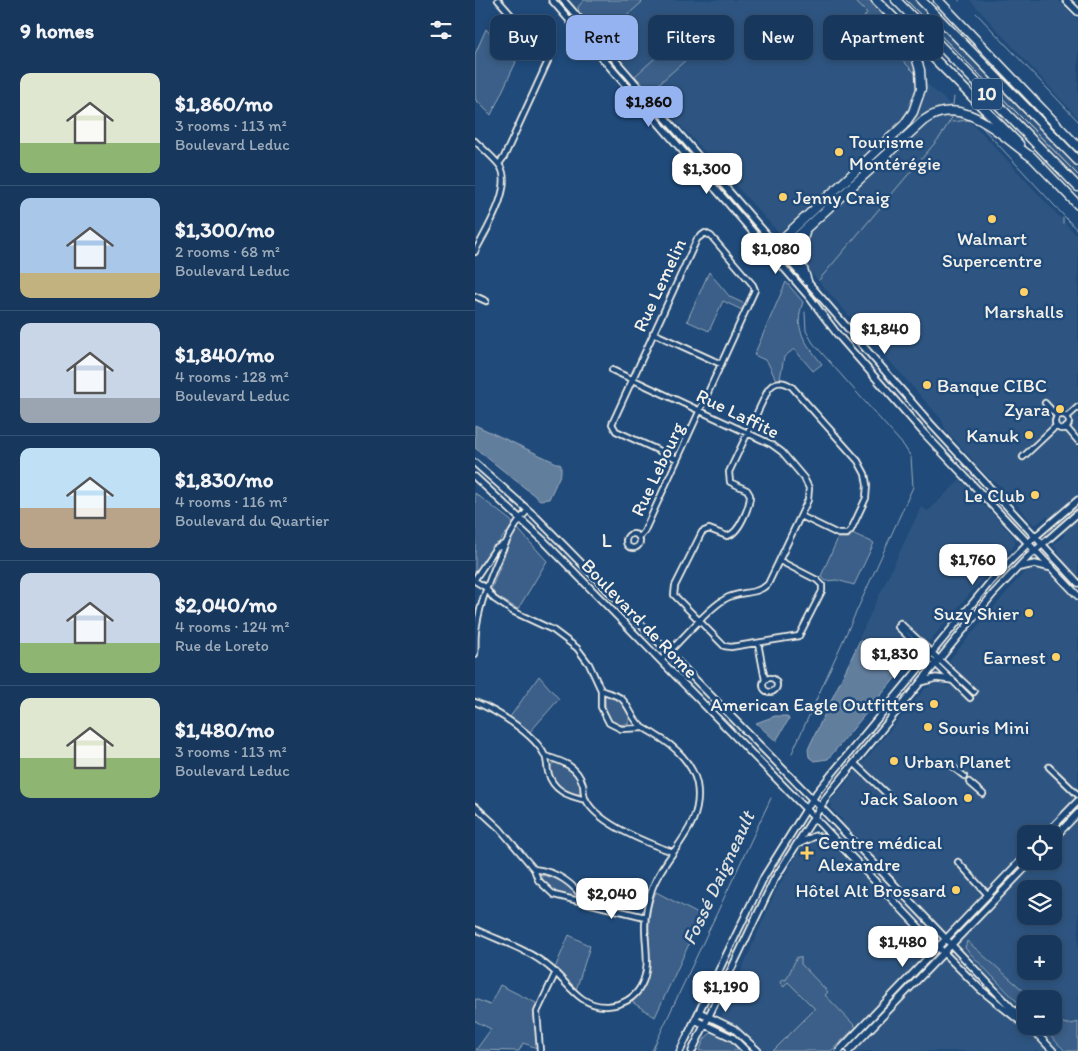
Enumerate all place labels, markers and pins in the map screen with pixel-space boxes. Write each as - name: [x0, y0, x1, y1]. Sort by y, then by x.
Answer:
- pin: $1,860: [608, 86, 690, 128]
- place label: Tourisme Montérégie: [849, 130, 941, 175]
- marker: Tourisme Montérégie: [833, 146, 845, 158]
- pin: $1,300: [666, 152, 748, 195]
- place label: Jenny Craig: [793, 186, 890, 209]
- marker: Jenny Craig: [777, 191, 789, 203]
- marker: Walmart Supercentre: [986, 213, 998, 225]
- place label: Walmart Supercentre: [942, 227, 1042, 272]
- pin: $1,080: [735, 232, 817, 275]
- marker: Marshalls: [1018, 286, 1030, 298]
- place label: Marshalls: [984, 300, 1064, 323]
- pin: $1,840: [844, 312, 926, 355]
- place label: Banque CIBC: [937, 374, 1047, 397]
- marker: Banque CIBC: [921, 379, 933, 391]
- place label: Zyara: [1004, 398, 1050, 421]
- marker: Zyara: [1054, 403, 1066, 415]
- place label: Kanuk: [966, 424, 1019, 447]
- marker: Kanuk: [1023, 429, 1035, 441]
- place label: Le Club: [964, 484, 1025, 507]
- marker: Le Club: [1029, 489, 1041, 501]
- pin: $1,760: [932, 544, 1014, 586]
- place label: Suzy Shier: [933, 602, 1019, 625]
- marker: Suzy Shier: [1023, 607, 1035, 619]
- pin: $1,830: [854, 638, 936, 680]
- place label: Earnest: [983, 646, 1046, 669]
- marker: Earnest: [1050, 651, 1062, 663]
- place label: American Eagle Outfitters: [710, 693, 924, 716]
- marker: American Eagle Outfitters: [928, 698, 940, 710]
- place label: Souris Mini: [938, 716, 1029, 739]
- marker: Souris Mini: [922, 721, 934, 733]
- place label: Urban Planet: [904, 750, 1011, 773]
- marker: Urban Planet: [888, 755, 900, 767]
- place label: Jack Saloon: [861, 787, 958, 810]
- marker: Jack Saloon: [962, 792, 974, 804]
- place label: Centre médical Alexandre: [818, 831, 943, 876]
- marker: Centre médical Alexandre: [800, 846, 814, 860]
- pin: $2,040: [571, 878, 653, 920]
- place label: Hôtel Alt Brossard: [795, 879, 947, 902]
- marker: Hôtel Alt Brossard: [950, 884, 962, 896]
- pin: $1,480: [862, 926, 944, 968]
- pin: $1,190: [685, 970, 767, 1013]

